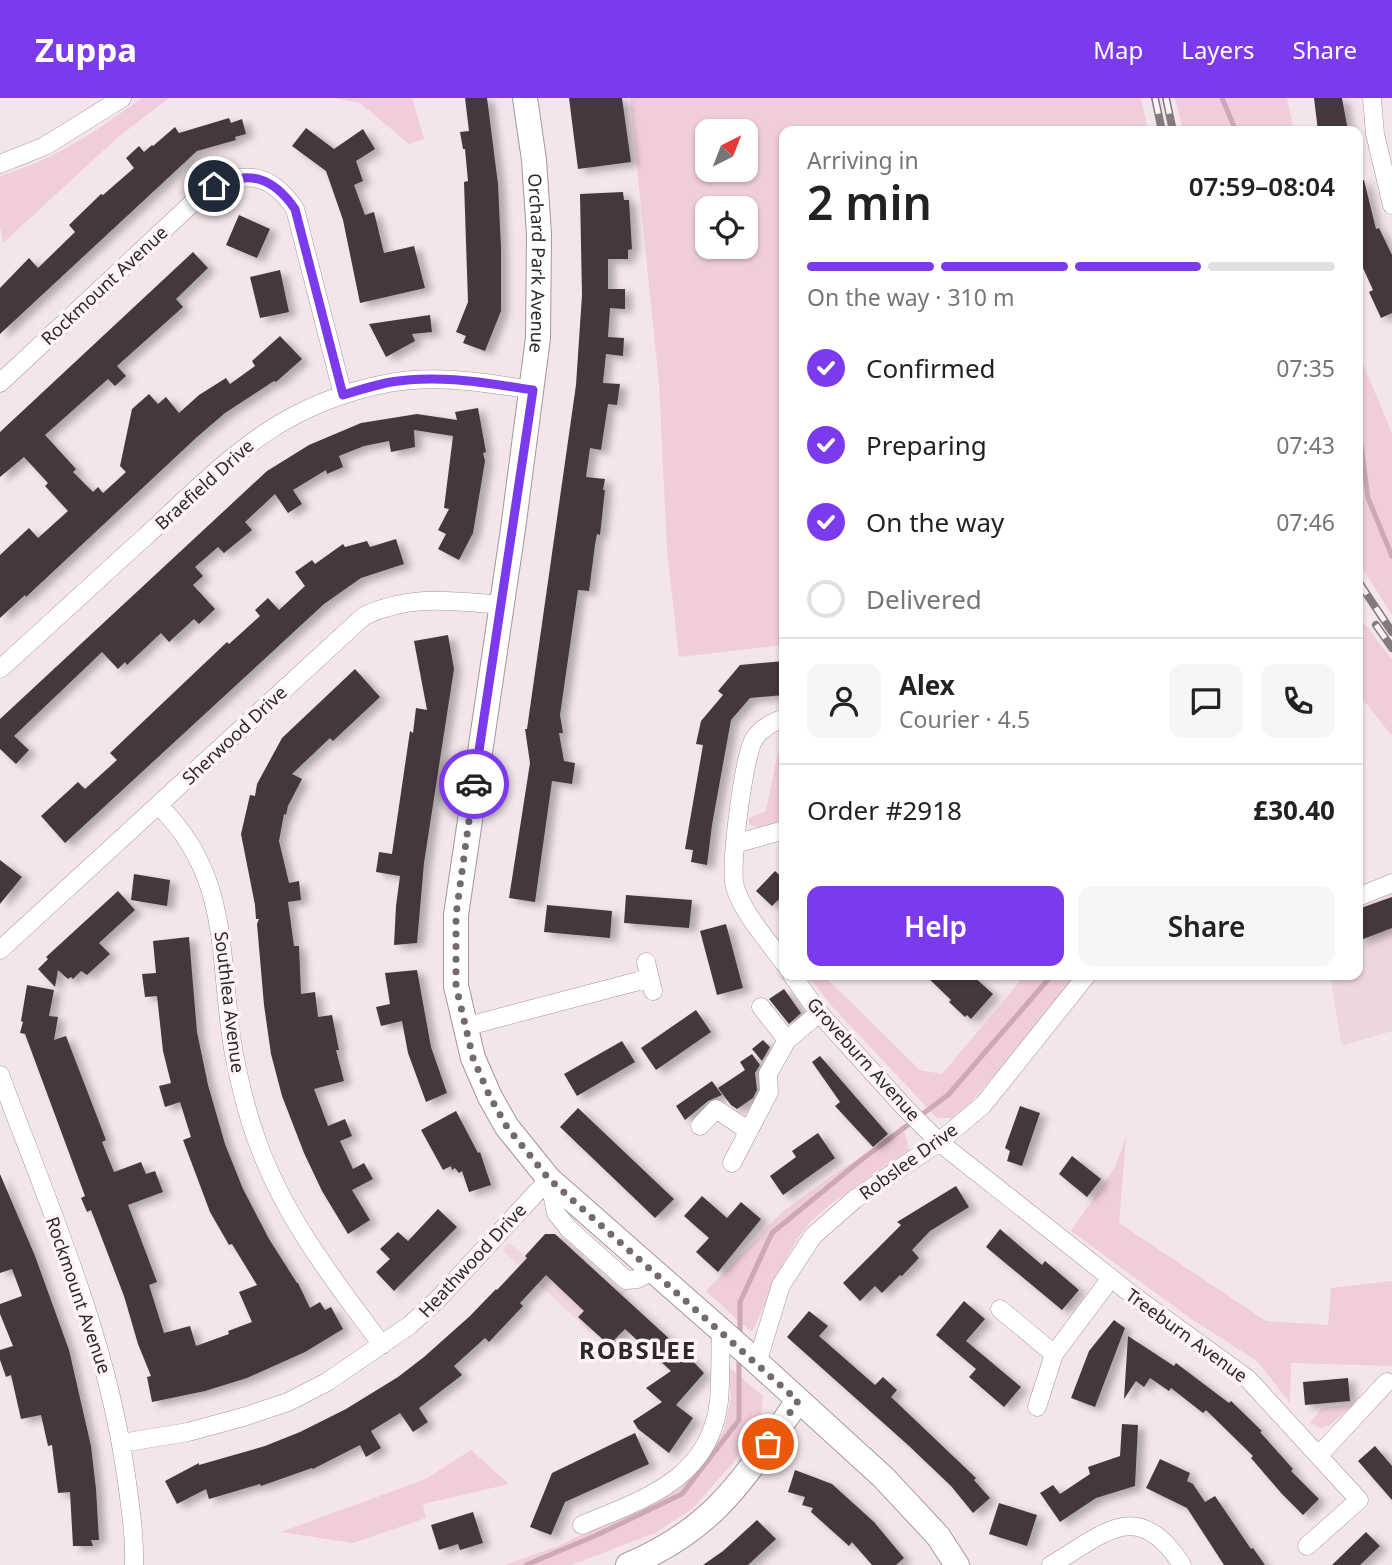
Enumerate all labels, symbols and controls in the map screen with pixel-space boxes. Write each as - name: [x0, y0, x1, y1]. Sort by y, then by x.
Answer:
- text: Zuppa: [35, 27, 137, 72]
- text: Map: [1093, 33, 1143, 66]
- text: Layers: [1181, 33, 1255, 66]
- text: Share: [1293, 33, 1357, 66]
- north arrow: [695, 119, 758, 182]
- map controls: [695, 119, 758, 259]
- text: Arriving in: [807, 144, 919, 176]
- pin: [184, 156, 244, 216]
- icon: home: [195, 167, 233, 205]
- text: 07:59–08:04: [1189, 168, 1335, 204]
- text: 2 min: [807, 171, 932, 233]
- street label: Orchard Park Avenue: [523, 173, 551, 355]
- button: locate: [695, 196, 758, 259]
- street label: Rockmount Avenue: [36, 220, 172, 350]
- text: On the way · 310 m: [807, 281, 1014, 313]
- icon: check: [807, 349, 845, 387]
- text: Confirmed: [866, 350, 996, 386]
- text: 07:35: [1276, 352, 1335, 384]
- icon: check: [807, 426, 845, 464]
- text: Preparing: [866, 427, 987, 463]
- text: 07:43: [1276, 429, 1335, 461]
- street label: Braefield Drive: [150, 433, 258, 535]
- icon: check: [807, 503, 845, 541]
- text: On the way: [866, 504, 1004, 540]
- text: 07:46: [1276, 506, 1335, 538]
- text: Delivered: [866, 581, 982, 617]
- button: person: [807, 664, 881, 738]
- button: chat: [1169, 664, 1243, 738]
- button: phone: [1261, 664, 1335, 738]
- text: Alex: [899, 667, 955, 703]
- street label: Sherwood Drive: [177, 680, 291, 790]
- text: Courier · 4.5: [899, 703, 1030, 735]
- courier: [439, 749, 509, 819]
- icon: car: [455, 765, 493, 803]
- text: Order #2918: [807, 792, 962, 828]
- text: £30.40: [1253, 792, 1335, 828]
- button: Help: [807, 886, 1064, 966]
- button: Share: [1078, 886, 1335, 966]
- street label: Southlea Avenue: [209, 930, 251, 1074]
- street label: Groveburn Avenue: [802, 992, 926, 1126]
- street label: Robslee Drive: [854, 1117, 962, 1205]
- street label: Heathwood Drive: [413, 1198, 531, 1322]
- street label: Rockmount Avenue: [41, 1213, 117, 1377]
- street label: Treeburn Avenue: [1121, 1283, 1253, 1387]
- district label: ROBSLEE: [579, 1333, 697, 1366]
- pin: [738, 1414, 798, 1474]
- icon: bag: [749, 1425, 787, 1463]

